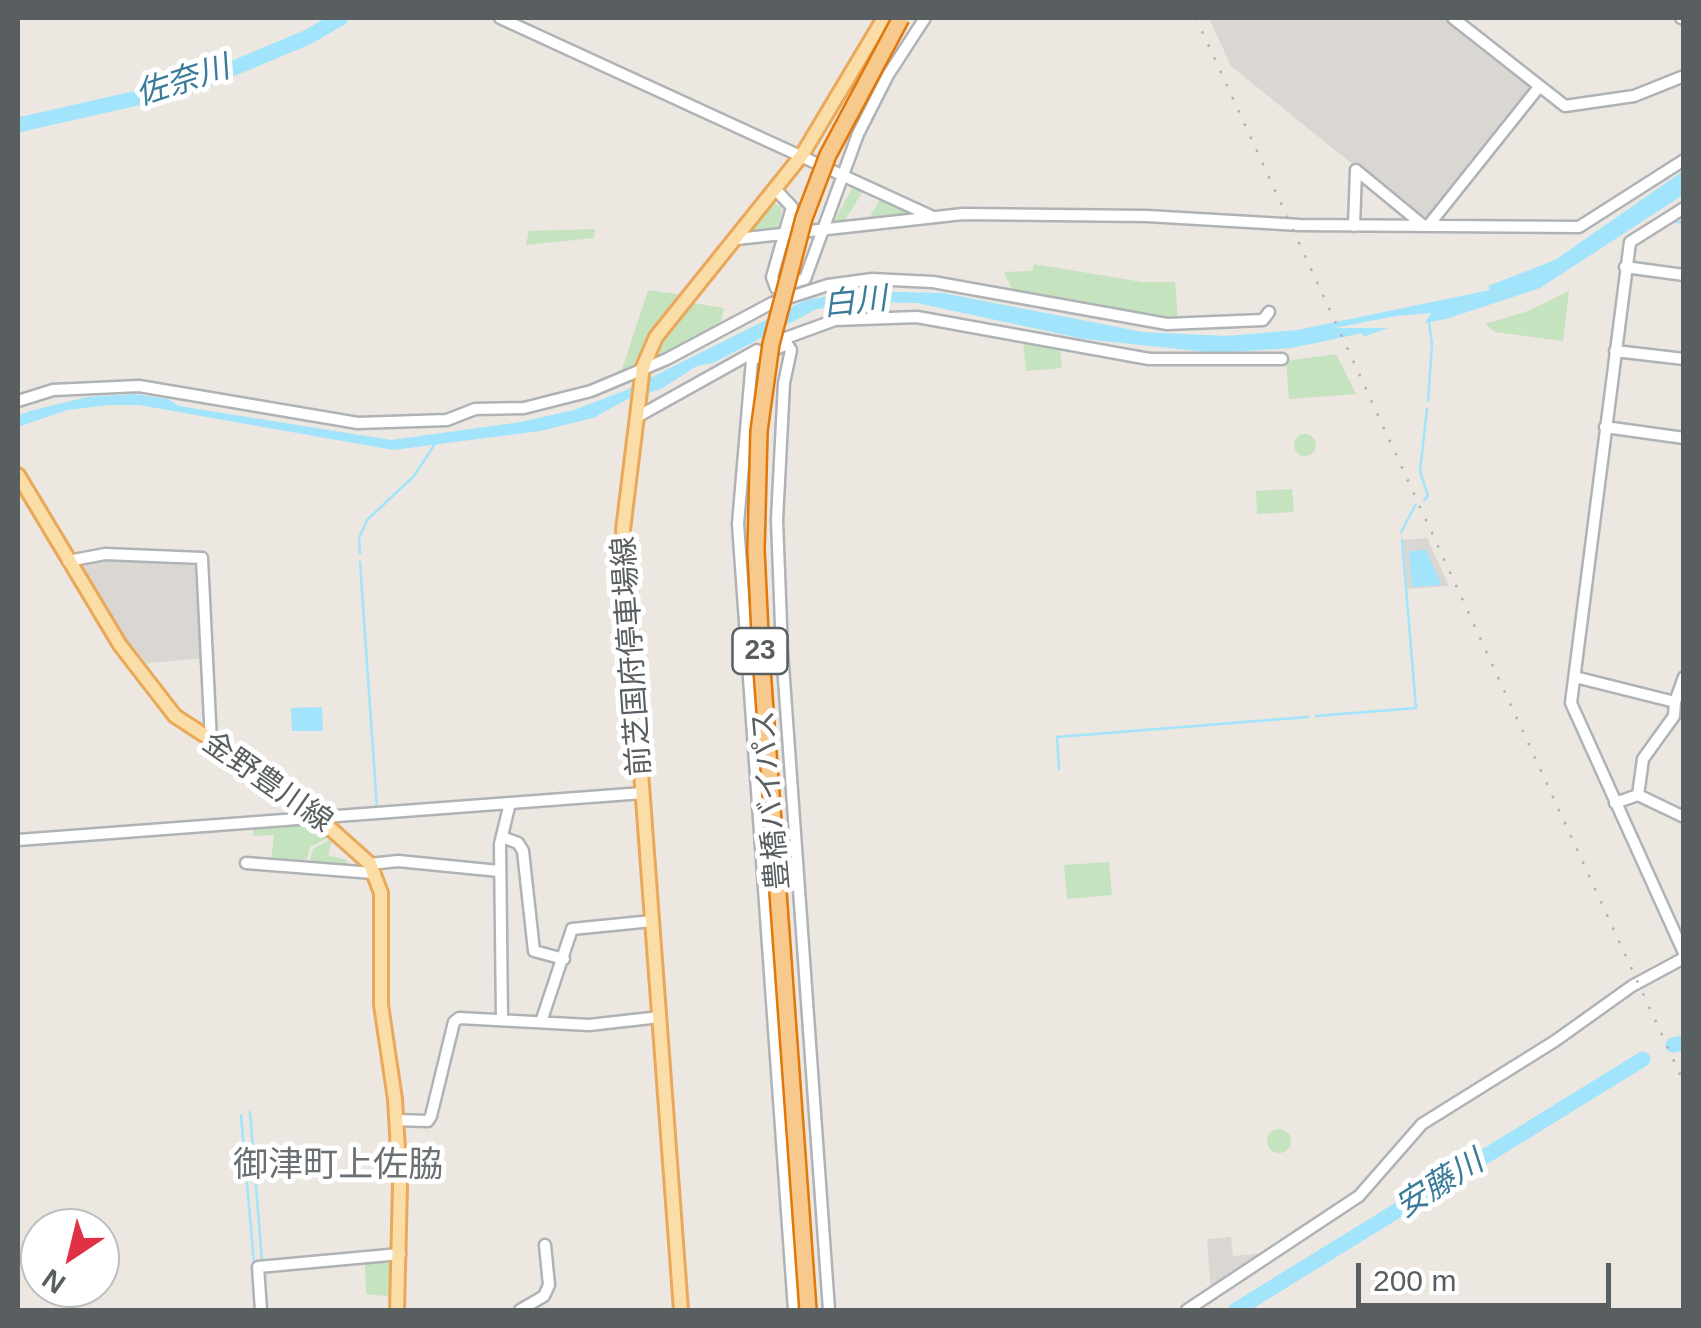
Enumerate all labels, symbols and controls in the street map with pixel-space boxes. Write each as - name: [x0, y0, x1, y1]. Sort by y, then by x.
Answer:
- water label: 佐奈川: [131, 49, 235, 115]
- water label: 白川: [821, 281, 889, 325]
- street label: 前芝国府停車場線: [607, 535, 659, 777]
- road number: 23: [732, 628, 788, 674]
- street label: 豊橋バイパス: [746, 709, 798, 891]
- street label: 金野豊川線: [195, 725, 339, 841]
- water label: 安藤川: [1389, 1143, 1491, 1227]
- district label: 御津町上佐脇: [233, 1145, 443, 1187]
- north arrow: [20, 1208, 120, 1308]
- scale bar: [1361, 1243, 1616, 1305]
- text: N: [36, 1263, 71, 1300]
- text: 200 m: [1373, 1264, 1456, 1297]

